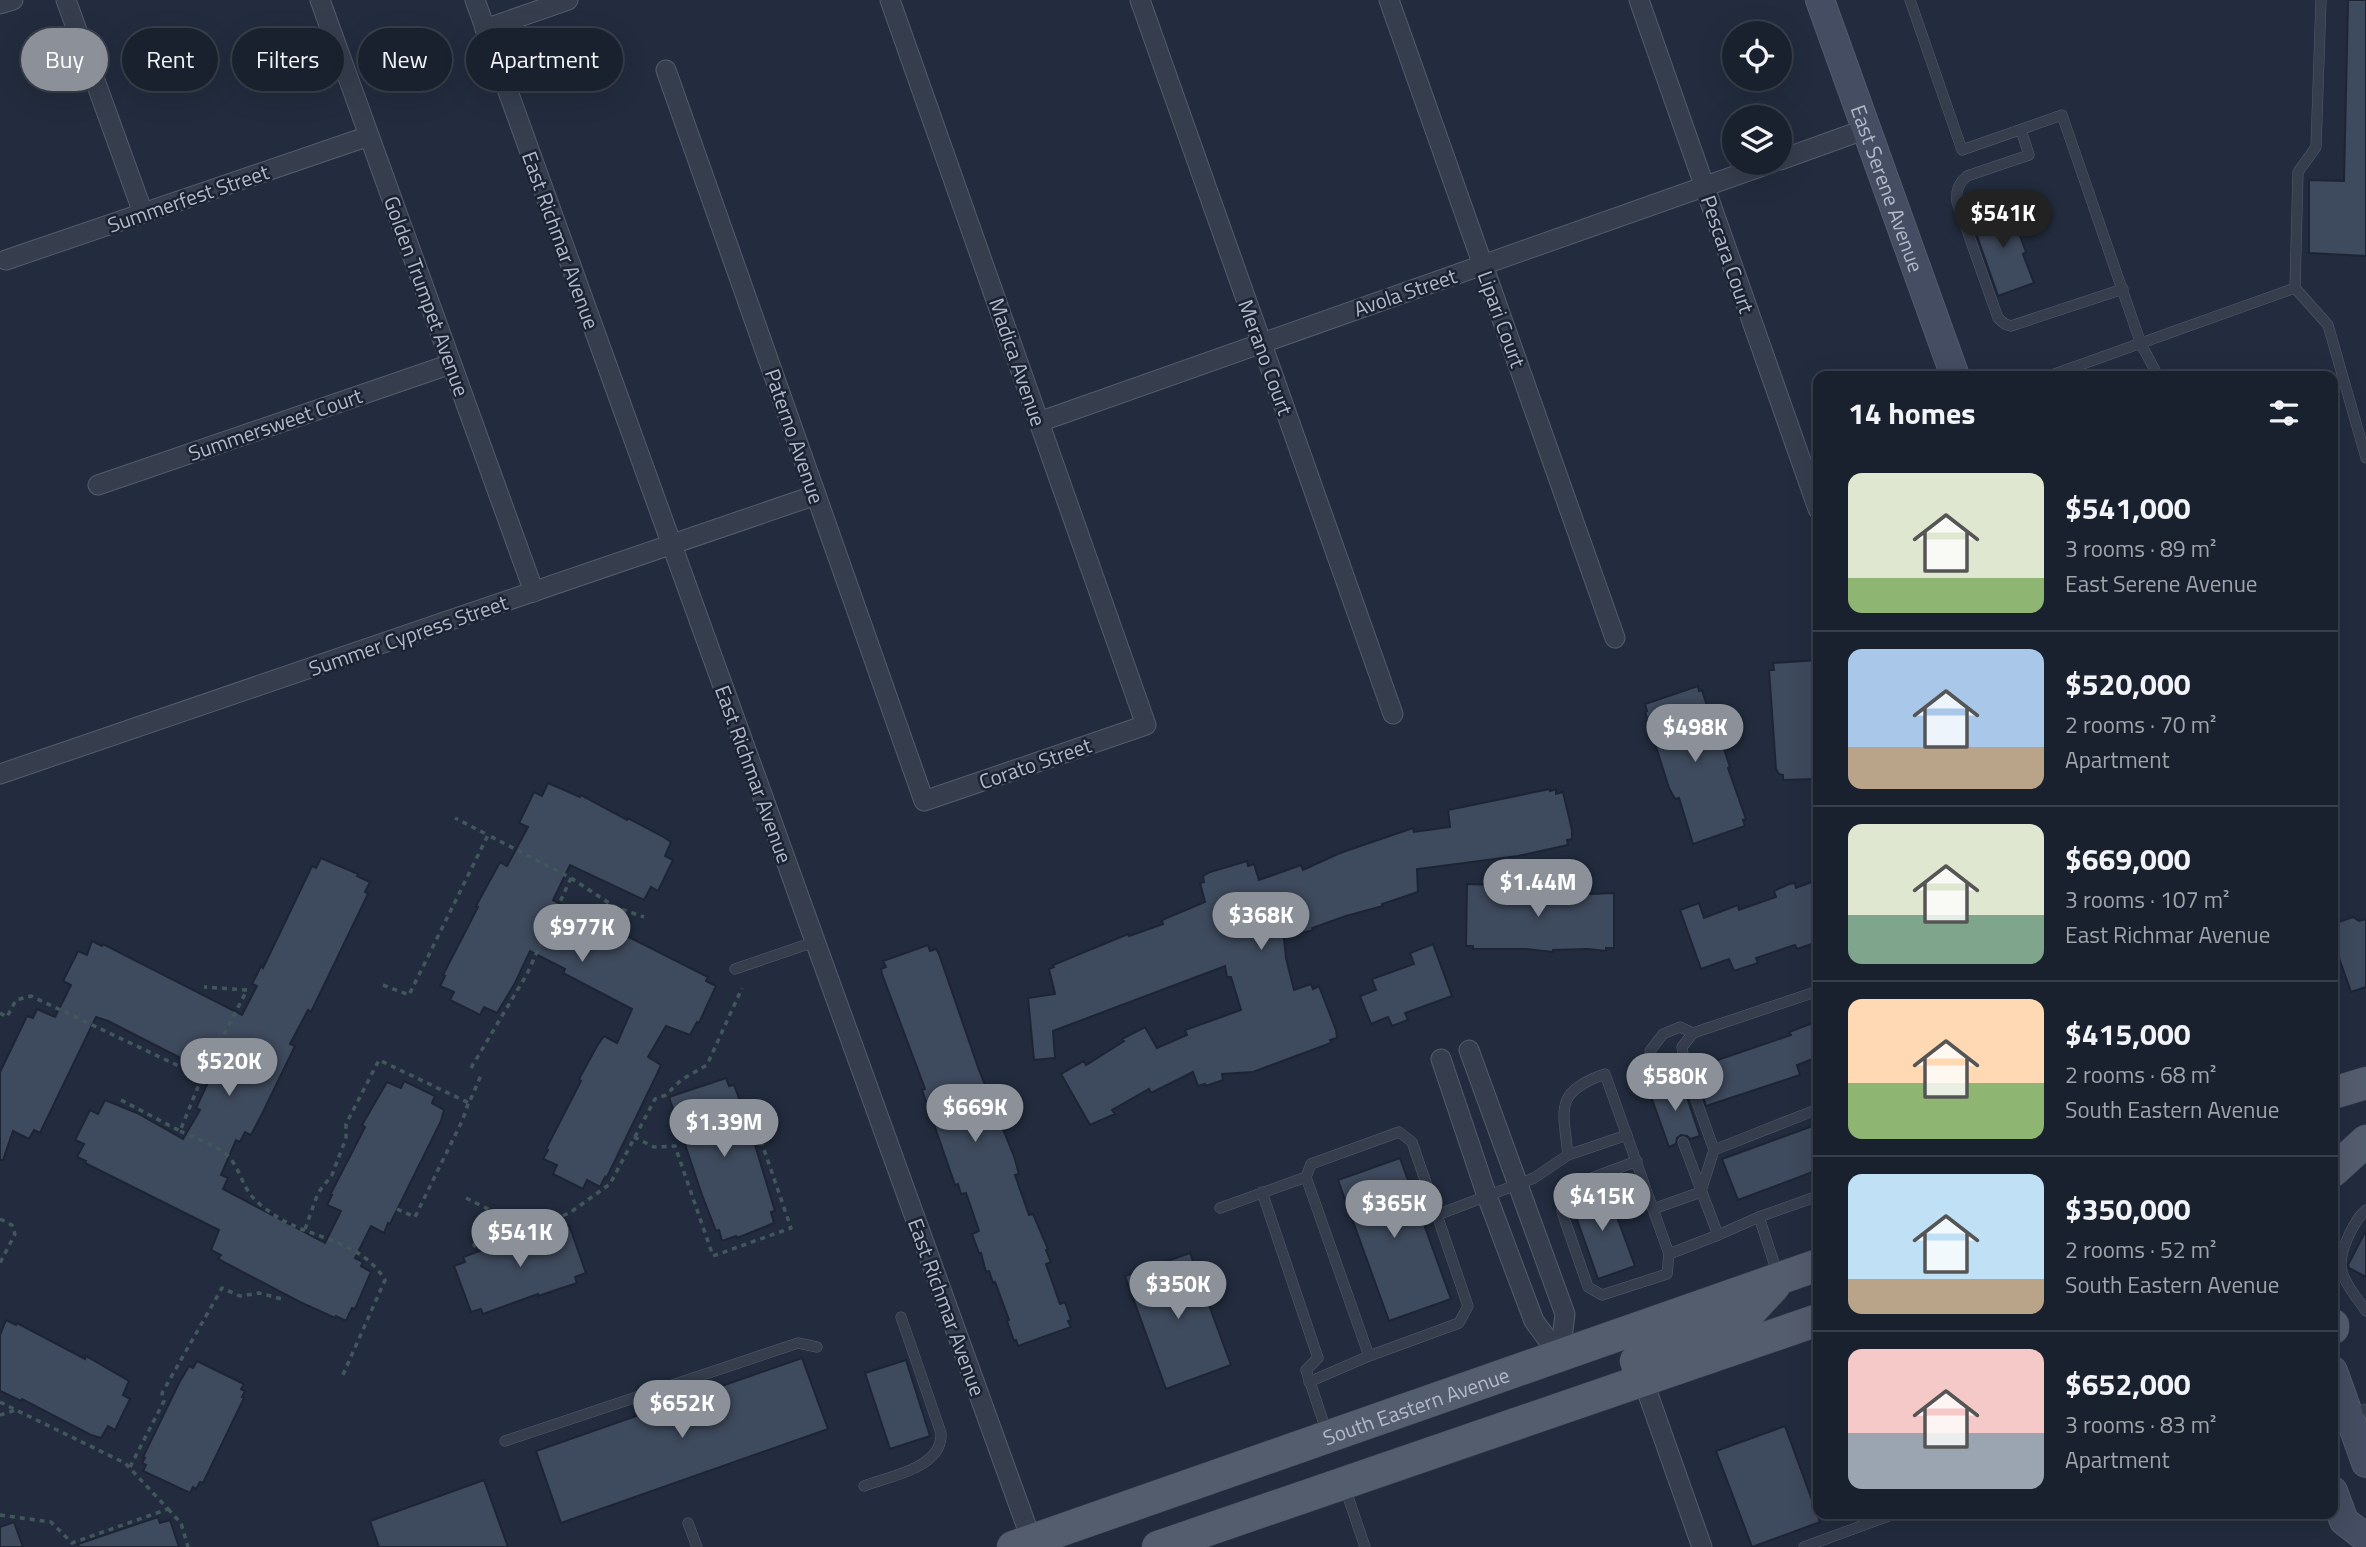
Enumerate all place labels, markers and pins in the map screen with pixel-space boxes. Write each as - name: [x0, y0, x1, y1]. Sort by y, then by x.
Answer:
- pin: $541K: [1954, 190, 2052, 250]
- pin: $498K: [1646, 704, 1744, 764]
- pin: $1.44M: [1481, 860, 1595, 919]
- pin: $368K: [1212, 892, 1310, 952]
- pin: $977K: [533, 904, 631, 964]
- pin: $520K: [180, 1038, 278, 1098]
- pin: $580K: [1626, 1054, 1724, 1113]
- pin: $669K: [926, 1084, 1024, 1144]
- pin: $1.39M: [667, 1100, 781, 1159]
- pin: $415K: [1553, 1174, 1651, 1233]
- pin: $365K: [1345, 1180, 1443, 1240]
- pin: $541K: [471, 1210, 569, 1269]
- pin: $350K: [1129, 1262, 1227, 1321]
- pin: $652K: [633, 1380, 731, 1440]

